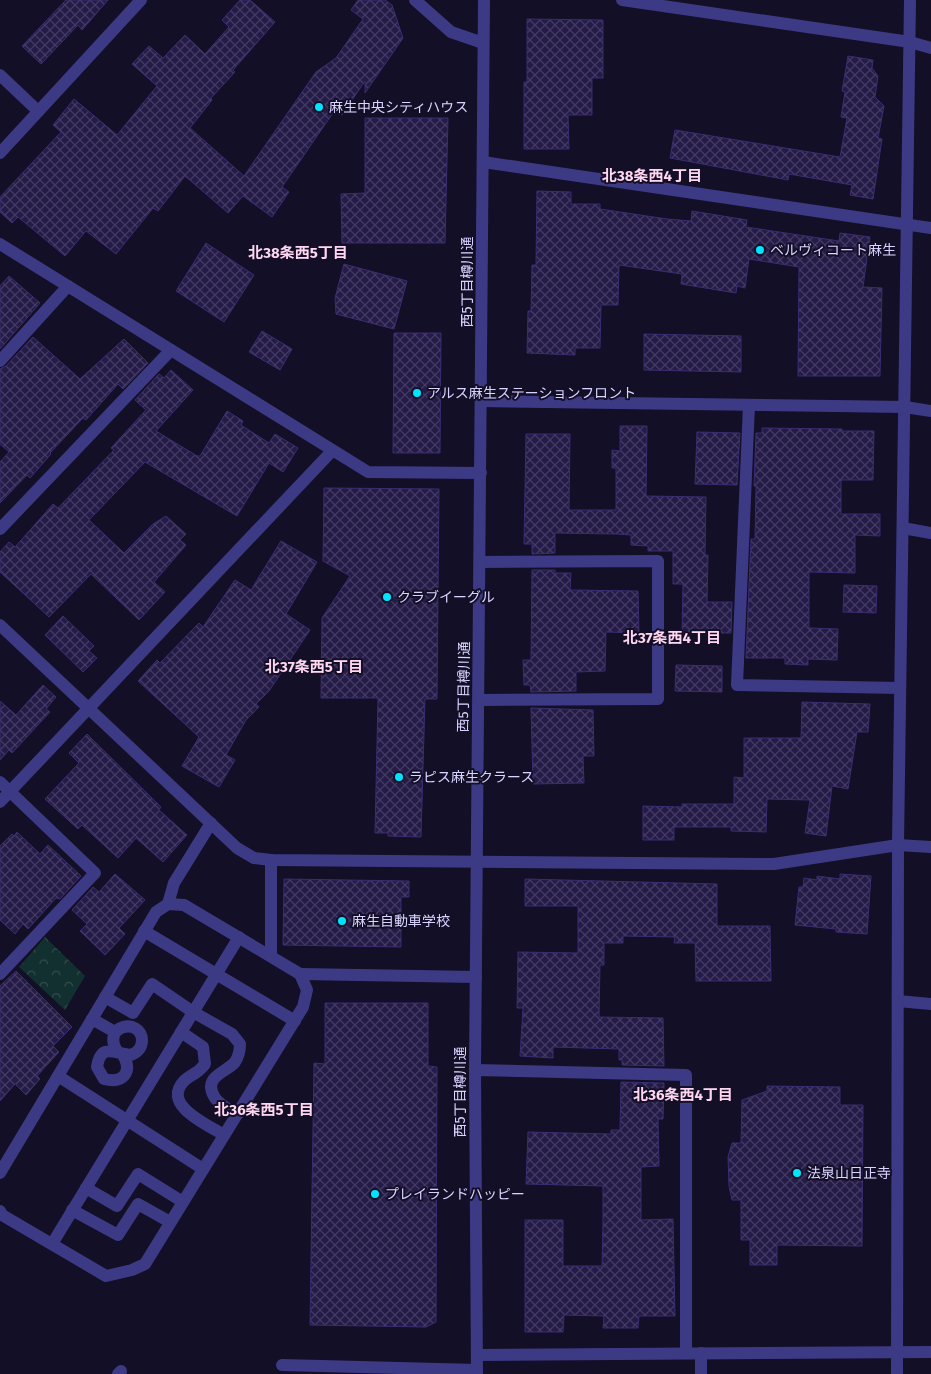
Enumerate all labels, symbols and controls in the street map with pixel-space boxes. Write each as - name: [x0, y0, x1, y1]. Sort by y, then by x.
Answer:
- place label: 麻生中央シティハウス: [329, 99, 468, 116]
- marker: 麻生中央シティハウス: [313, 101, 325, 113]
- district label: 北38条西4丁目: [602, 167, 702, 185]
- street label: 西5丁目樽川通: [459, 236, 476, 328]
- place label: ベルヴィコート麻生: [770, 242, 896, 259]
- district label: 北38条西5丁目: [248, 244, 348, 262]
- marker: ベルヴィコート麻生: [754, 244, 766, 256]
- place label: アルス麻生ステーションフロント: [427, 385, 636, 402]
- marker: アルス麻生ステーションフロント: [411, 387, 423, 399]
- place label: クラブイーグル: [397, 589, 495, 606]
- marker: クラブイーグル: [381, 591, 393, 603]
- district label: 北37条西4丁目: [623, 629, 721, 647]
- street label: 西5丁目樽川通: [455, 641, 473, 733]
- district label: 北37条西5丁目: [265, 658, 363, 676]
- place label: ラピス麻生クラース: [409, 769, 534, 786]
- marker: ラピス麻生クラース: [393, 771, 405, 783]
- place label: 麻生自動車学校: [352, 913, 450, 930]
- marker: 麻生自動車学校: [336, 915, 348, 927]
- street label: 西5丁目樽川通: [452, 1046, 469, 1138]
- district label: 北36条西4丁目: [633, 1086, 733, 1104]
- district label: 北36条西5丁目: [214, 1101, 314, 1119]
- place label: 法泉山日正寺: [807, 1165, 891, 1182]
- marker: 法泉山日正寺: [791, 1167, 803, 1179]
- place label: プレイランドハッピー: [385, 1186, 525, 1203]
- marker: プレイランドハッピー: [369, 1188, 381, 1200]

